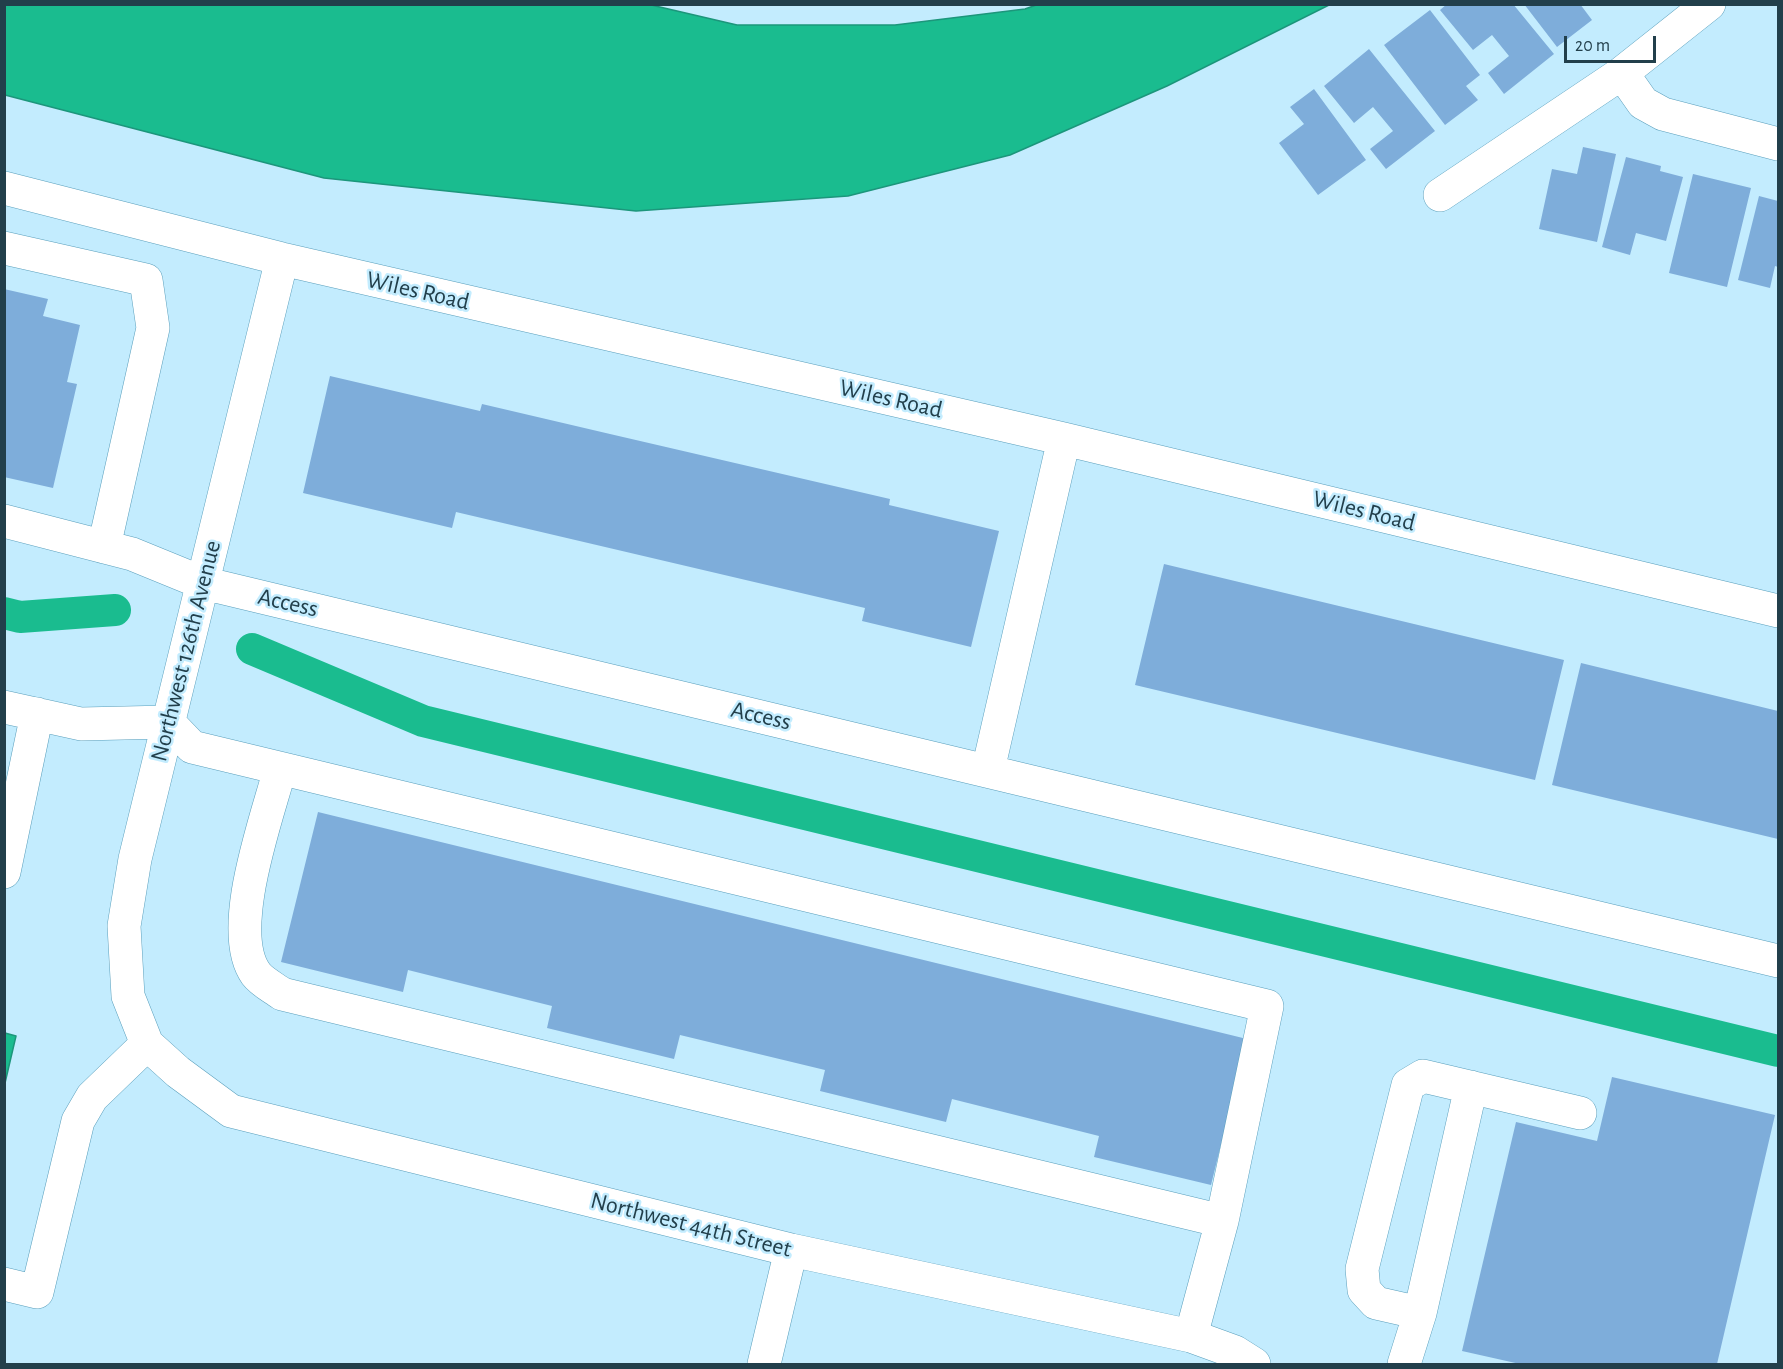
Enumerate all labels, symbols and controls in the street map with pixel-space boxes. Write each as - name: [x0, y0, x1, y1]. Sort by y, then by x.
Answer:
- scale bar: [1567, 24, 1658, 62]
- text: 20 m: [1575, 37, 1610, 55]
- street label: Wiles Road: [364, 265, 472, 317]
- street label: Wiles Road: [837, 373, 945, 425]
- street label: Wiles Road: [1310, 484, 1418, 538]
- street label: Northwest 126th Avenue: [145, 537, 227, 765]
- street label: Access: [255, 582, 321, 624]
- street label: Access: [728, 695, 794, 737]
- street label: Northwest 44th Street: [588, 1186, 794, 1264]

